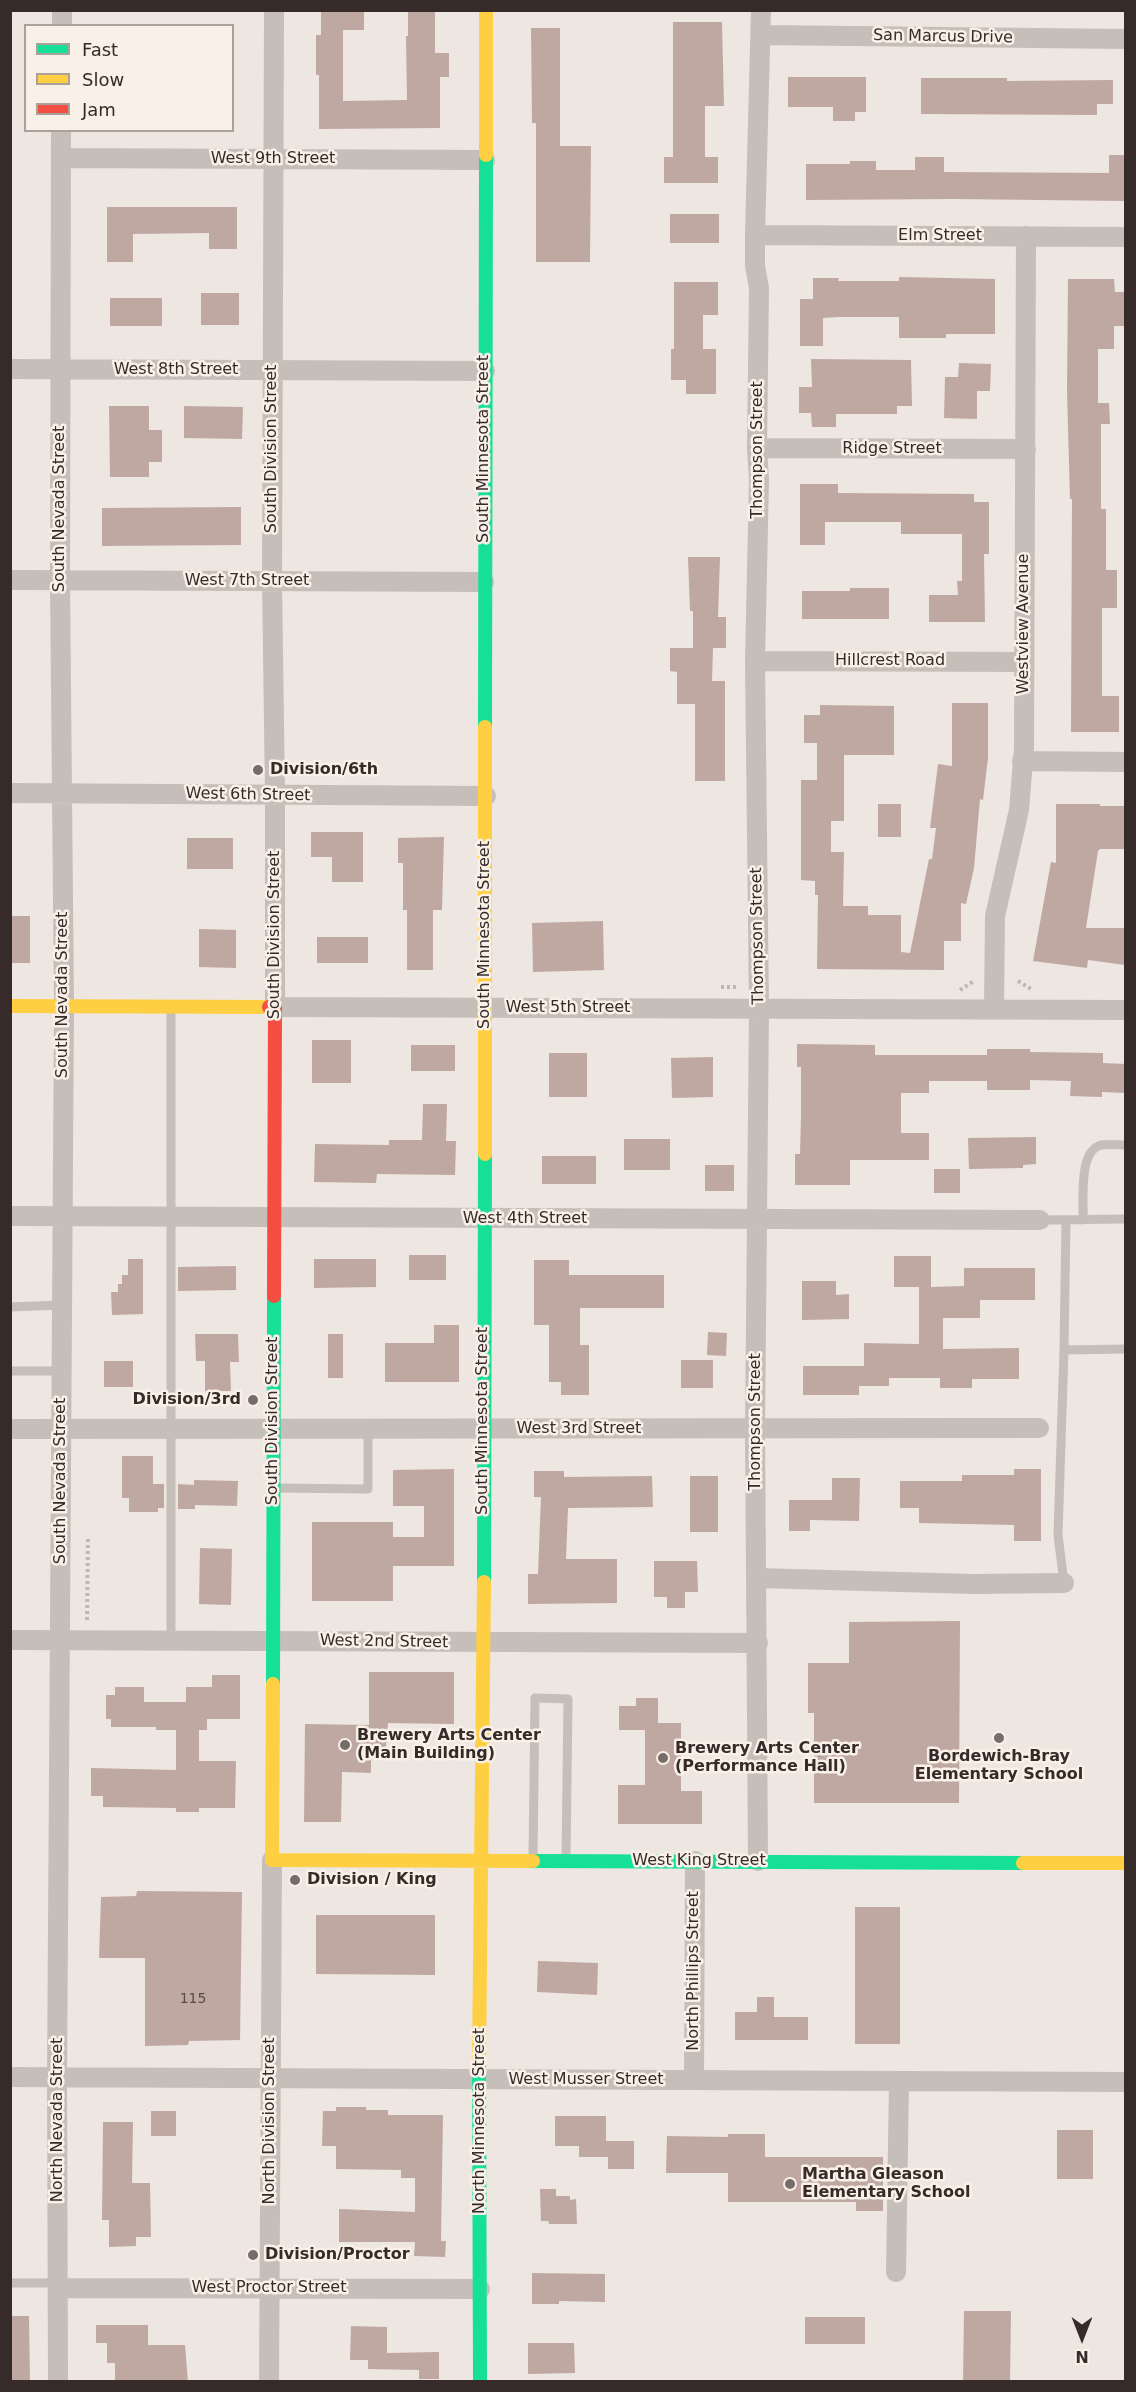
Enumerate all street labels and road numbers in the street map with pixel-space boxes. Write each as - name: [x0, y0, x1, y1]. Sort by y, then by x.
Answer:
- street label: San Marcus Drive: [873, 26, 1013, 48]
- street label: West 9th Street: [211, 149, 335, 169]
- street label: Elm Street: [898, 226, 982, 246]
- street label: South Minnesota Street: [474, 355, 494, 543]
- street label: West 8th Street: [114, 360, 238, 380]
- street label: South Division Street: [262, 365, 282, 533]
- street label: Thompson Street: [748, 381, 768, 519]
- street label: South Nevada Street: [50, 426, 70, 592]
- street label: Ridge Street: [842, 439, 942, 459]
- street label: Westview Avenue: [1014, 554, 1034, 694]
- street label: West 7th Street: [185, 571, 309, 591]
- street label: Hillcrest Road: [835, 651, 945, 671]
- street label: West 6th Street: [185, 784, 311, 806]
- street label: South Minnesota Street: [475, 841, 495, 1029]
- street label: South Division Street: [265, 851, 285, 1019]
- street label: Thompson Street: [747, 867, 769, 1005]
- street label: South Nevada Street: [53, 912, 73, 1078]
- street label: West 5th Street: [506, 998, 630, 1018]
- street label: West 4th Street: [463, 1209, 587, 1229]
- street label: South Minnesota Street: [473, 1327, 493, 1515]
- street label: South Division Street: [263, 1337, 283, 1505]
- street label: Thompson Street: [746, 1353, 766, 1491]
- street label: South Nevada Street: [51, 1398, 71, 1564]
- street label: West 3rd Street: [517, 1419, 641, 1439]
- street label: West 2nd Street: [320, 1631, 448, 1653]
- street label: West King Street: [632, 1851, 766, 1871]
- street label: North Phillips Street: [684, 1891, 704, 2051]
- street label: North Minnesota Street: [470, 2028, 490, 2214]
- street label: North Nevada Street: [48, 2038, 68, 2202]
- street label: North Division Street: [260, 2038, 280, 2204]
- street label: West Musser Street: [508, 2070, 664, 2090]
- street label: West Proctor Street: [192, 2278, 346, 2298]

